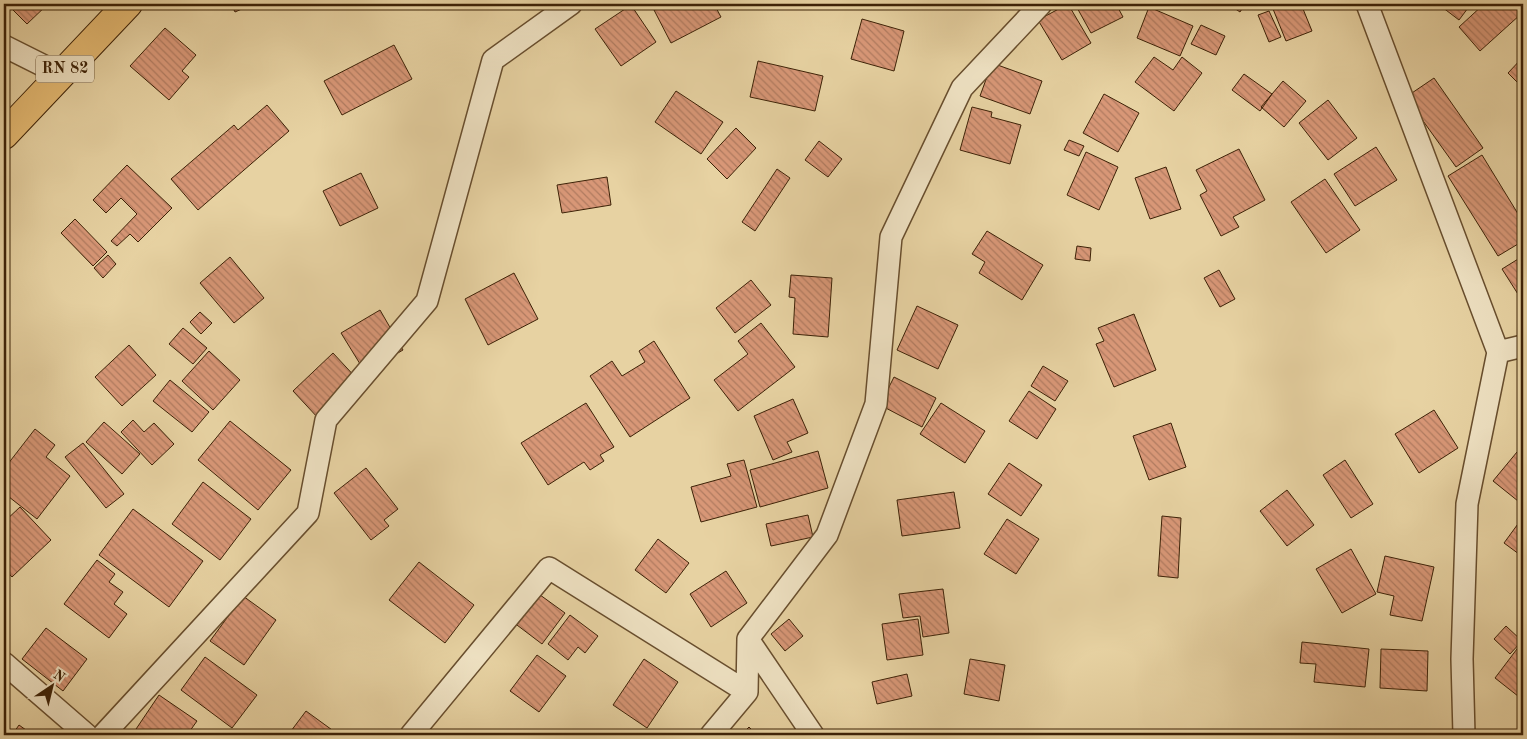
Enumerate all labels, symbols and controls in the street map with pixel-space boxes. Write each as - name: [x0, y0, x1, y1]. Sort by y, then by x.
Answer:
- road number: RN 82: [36, 56, 94, 82]
- north arrow: [28, 662, 78, 712]
- text: N: [50, 667, 68, 685]

